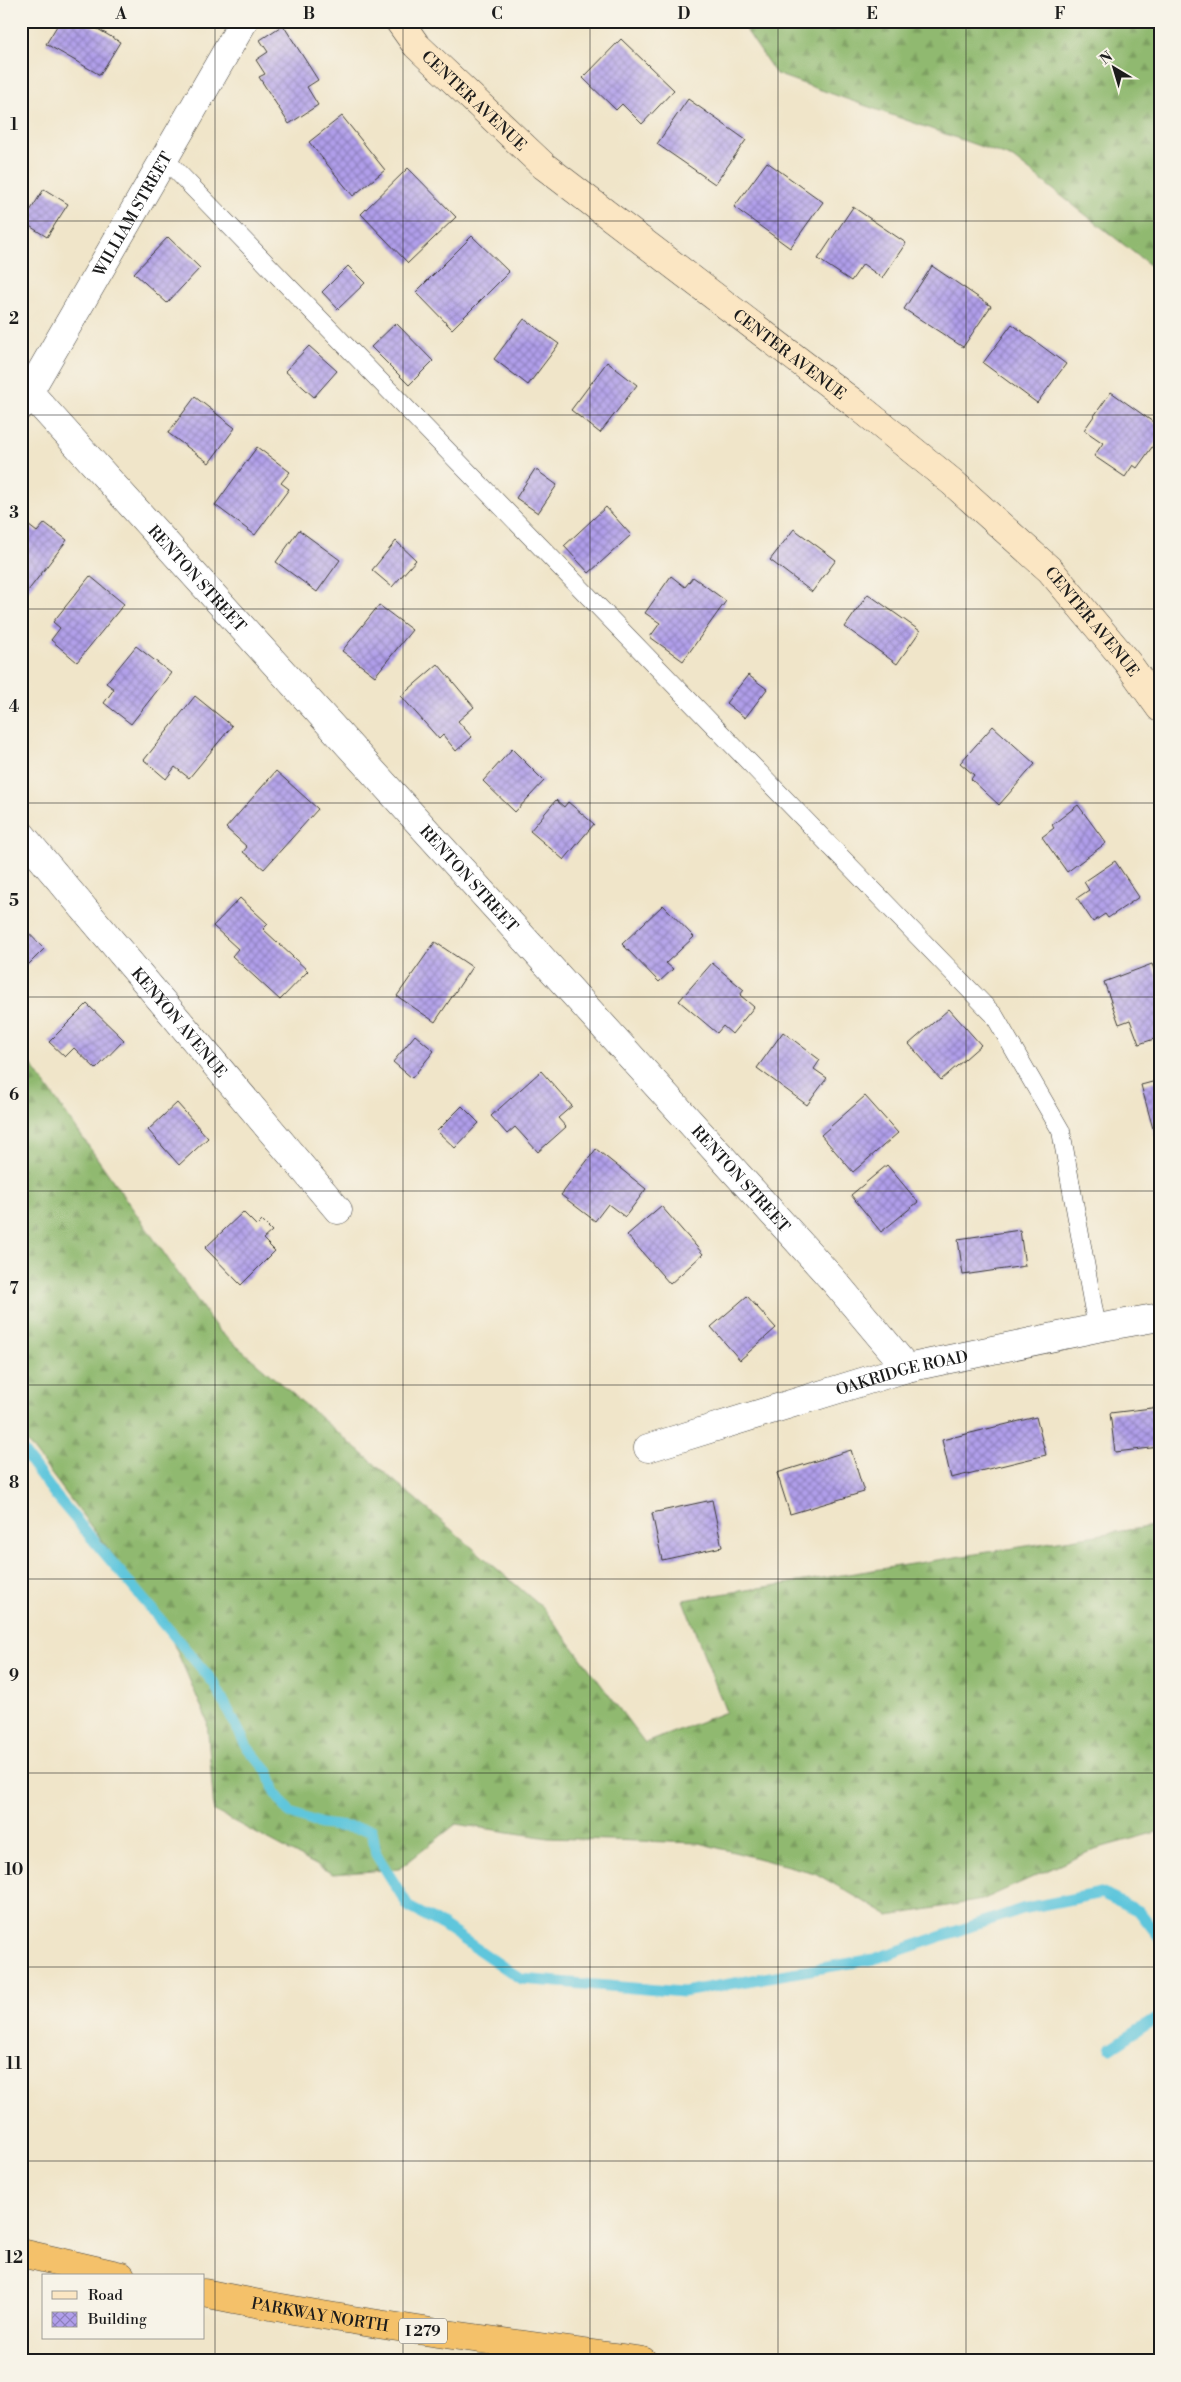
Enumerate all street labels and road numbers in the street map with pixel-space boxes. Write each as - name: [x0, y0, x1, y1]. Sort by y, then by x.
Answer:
- street label: CENTER AVENUE: [417, 47, 531, 155]
- street label: WILLIAM STREET: [89, 148, 177, 281]
- street label: CENTER AVENUE: [729, 305, 850, 404]
- street label: RENTON STREET: [143, 521, 250, 636]
- street label: CENTER AVENUE: [1040, 563, 1143, 681]
- street label: RENTON STREET: [415, 821, 522, 937]
- street label: KENYON AVENUE: [127, 963, 231, 1082]
- street label: RENTON STREET: [687, 1122, 794, 1237]
- street label: OAKRIDGE ROAD: [834, 1346, 970, 1400]
- street label: PARKWAY NORTH: [249, 2294, 390, 2337]
- road number: I 279: [399, 2318, 447, 2344]

